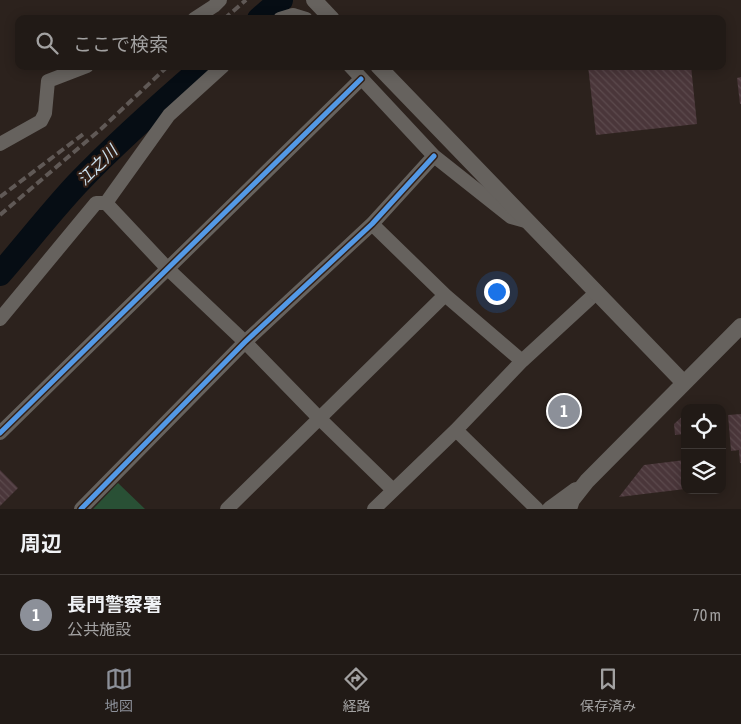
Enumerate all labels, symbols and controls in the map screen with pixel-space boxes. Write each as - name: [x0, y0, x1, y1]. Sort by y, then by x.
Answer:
- search box: [15, 15, 726, 70]
- icon: search: [33, 29, 61, 57]
- text: ここで検索: [73, 33, 168, 55]
- water label: 江之川: [74, 140, 122, 188]
- your location: [484, 279, 510, 305]
- pin: 1: [548, 392, 580, 430]
- map controls: [681, 404, 726, 494]
- button: locate: [681, 404, 726, 449]
- button: layers: [681, 449, 726, 494]
- text: 周辺: [20, 531, 62, 555]
- text: 長門警察署: [67, 593, 162, 615]
- text: 1: [32, 606, 40, 624]
- text: 70 m: [692, 606, 721, 624]
- text: 公共施設: [67, 620, 131, 638]
- tab: 地図: [105, 665, 133, 715]
- tab: 経路: [342, 665, 370, 715]
- tab: 保存済み: [580, 665, 636, 715]

